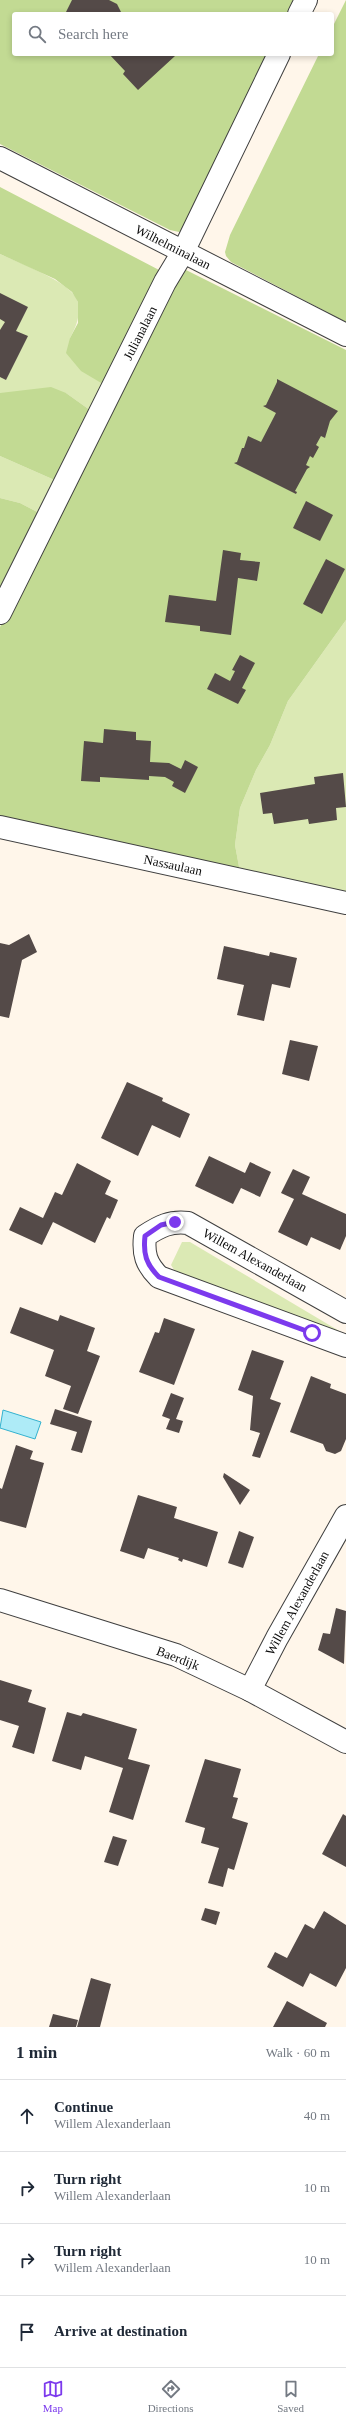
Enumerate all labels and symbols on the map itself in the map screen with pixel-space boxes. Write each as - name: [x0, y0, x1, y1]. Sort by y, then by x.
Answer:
- street label: Wilhelminalaan: [133, 222, 214, 273]
- street label: Julianalaan: [120, 303, 160, 362]
- street label: Nassaulaan: [142, 852, 204, 879]
- route end: [166, 1213, 184, 1231]
- street label: Willem Alexanderlaan: [200, 1225, 310, 1295]
- route start: [303, 1324, 321, 1342]
- street label: Willem Alexanderlaan: [262, 1548, 332, 1658]
- street label: Baerdijk: [154, 1643, 202, 1673]

